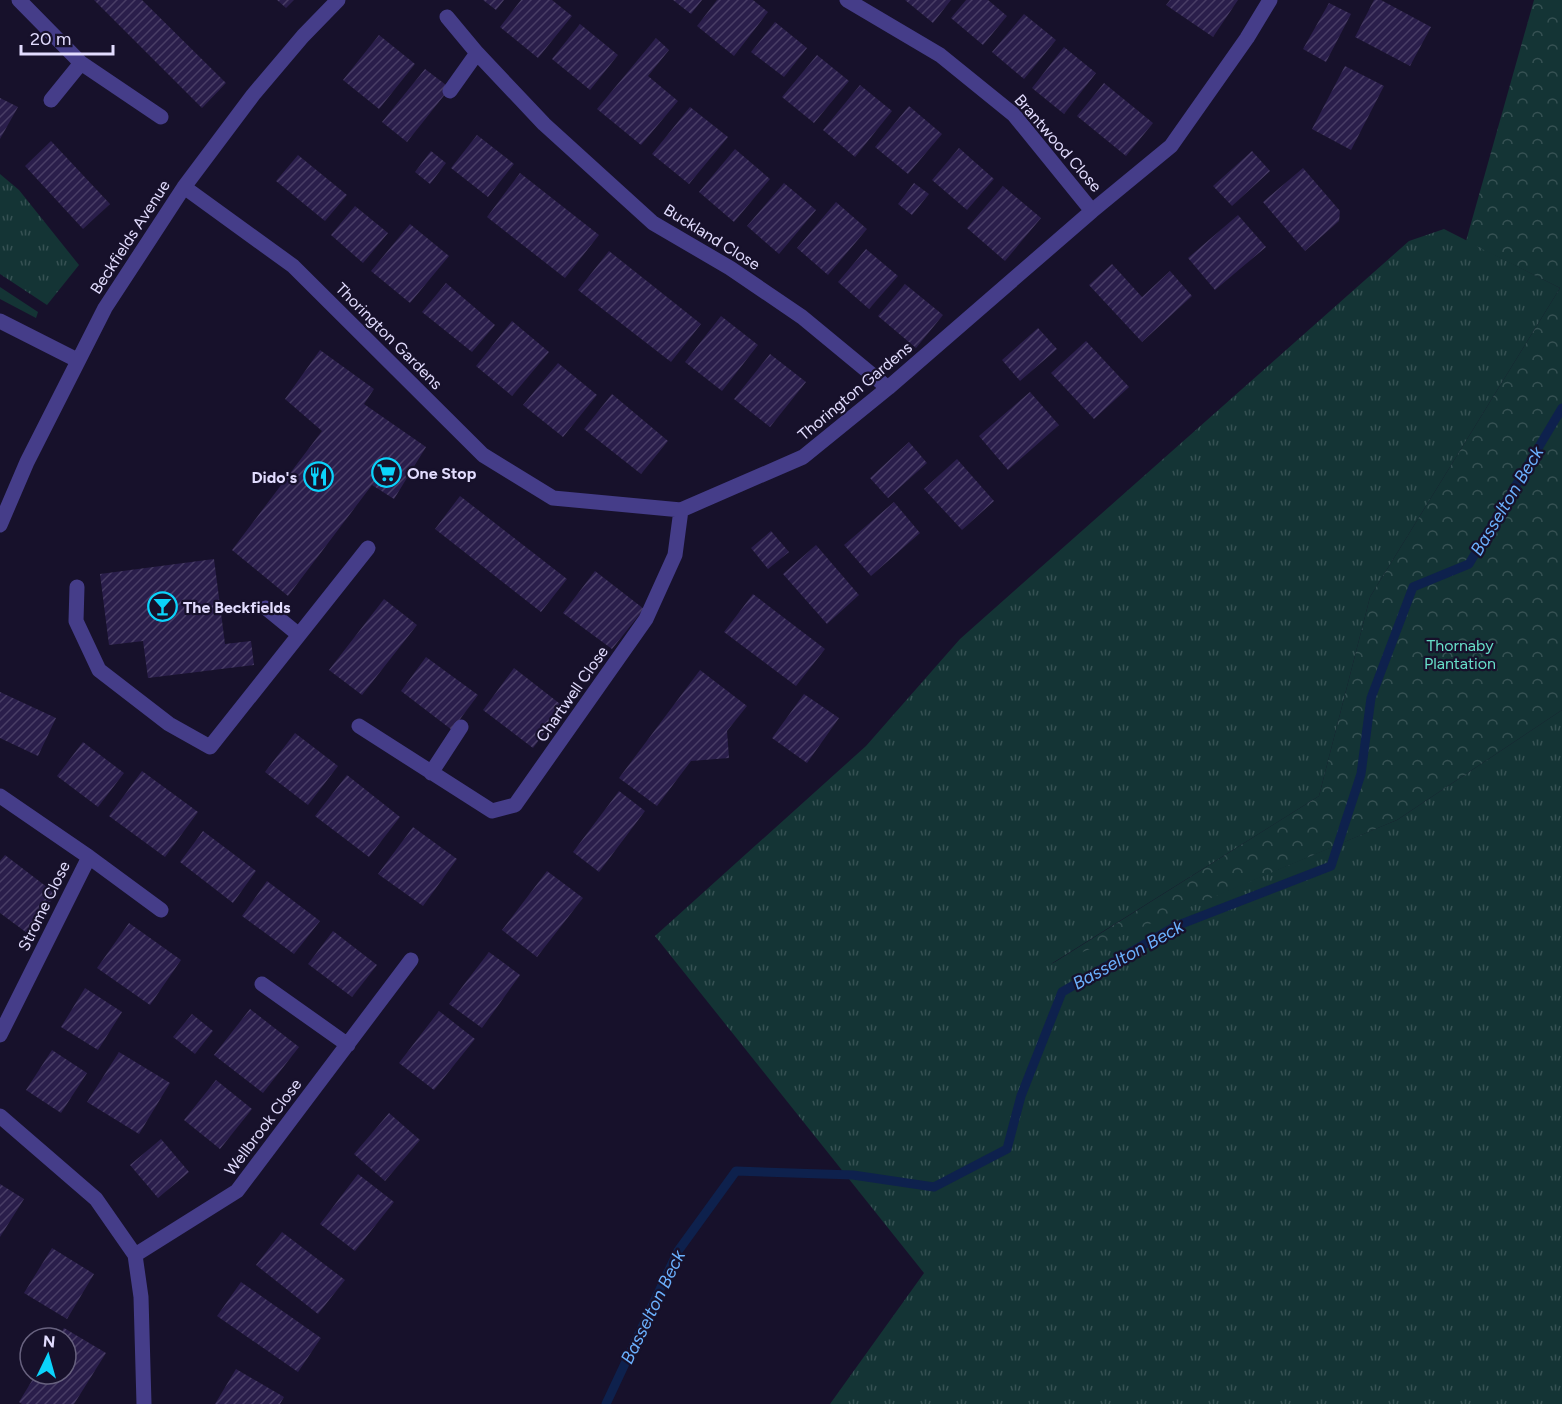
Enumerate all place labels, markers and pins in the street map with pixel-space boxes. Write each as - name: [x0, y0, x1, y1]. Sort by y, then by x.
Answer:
- supermarket icon: One Stop: [370, 457, 402, 489]
- restaurant icon: Dido's: [302, 461, 334, 493]
- place label: One Stop: [407, 464, 477, 483]
- place label: Dido's: [251, 468, 298, 487]
- bar icon: The Beckfields: [146, 591, 178, 623]
- place label: The Beckfields: [183, 598, 291, 617]

